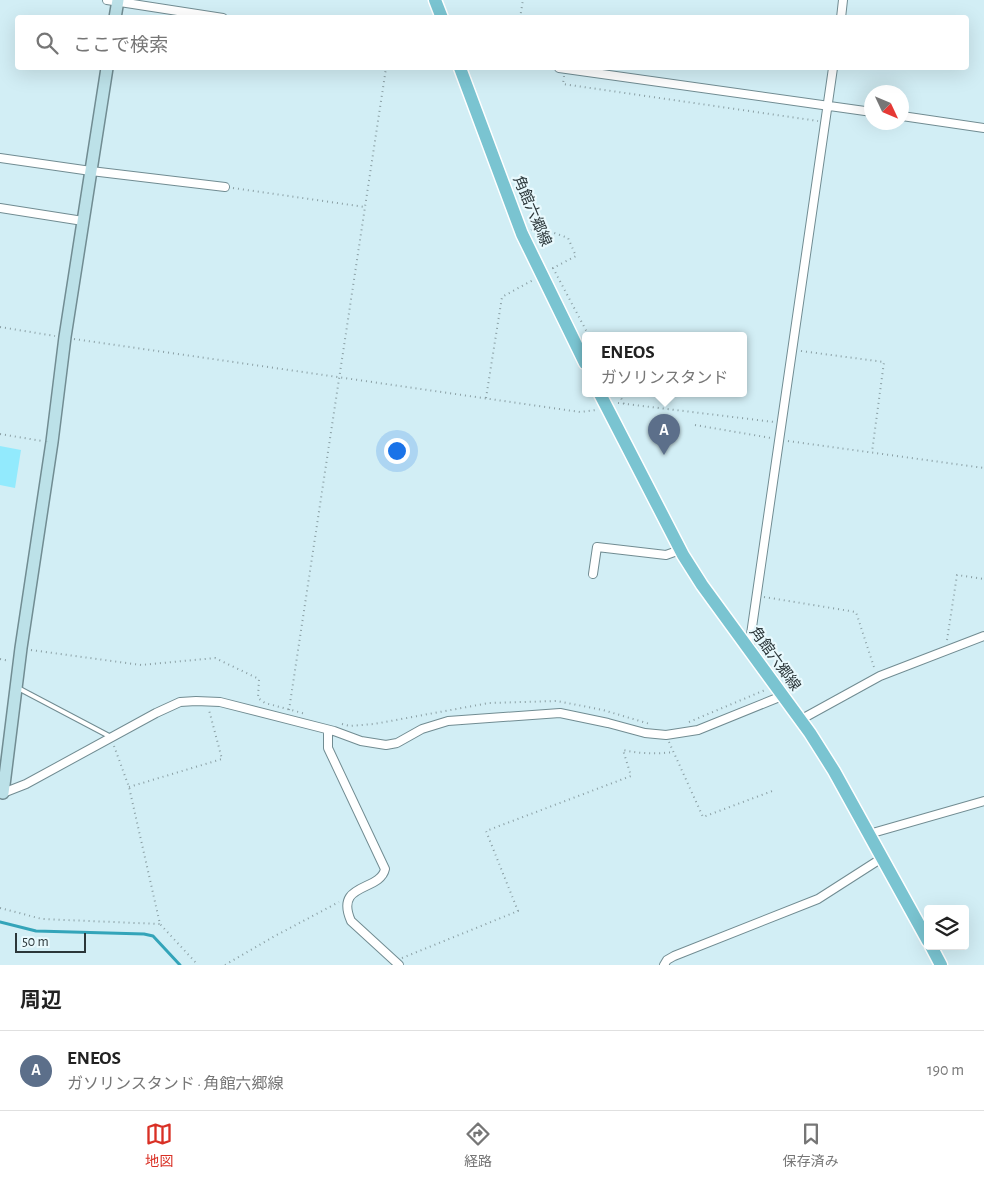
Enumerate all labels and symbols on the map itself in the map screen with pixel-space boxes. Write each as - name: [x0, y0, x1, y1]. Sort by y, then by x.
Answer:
- north arrow: [864, 85, 909, 130]
- street label: 角館六郷線: [510, 173, 554, 248]
- pin: A: [648, 414, 680, 455]
- your location: [384, 438, 410, 464]
- street label: 角館六郷線: [747, 624, 804, 694]
- scale bar: [15, 930, 86, 953]

